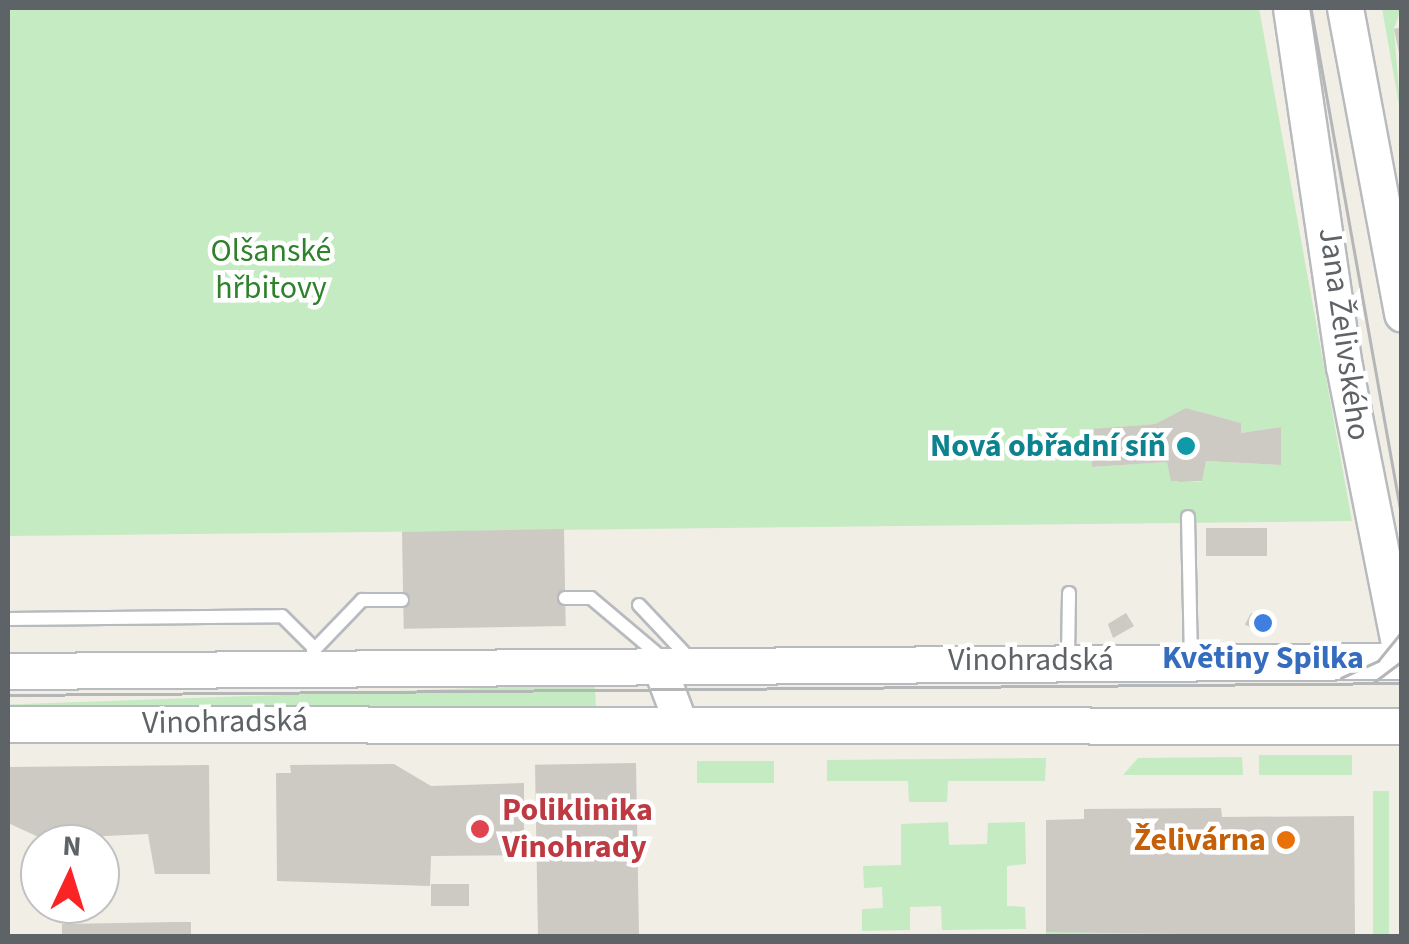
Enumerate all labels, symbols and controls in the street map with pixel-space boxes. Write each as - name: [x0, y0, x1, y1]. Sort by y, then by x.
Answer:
- street label: Jana Želivského: [1310, 225, 1378, 443]
- park label: Olšanské hřbitovy: [211, 233, 331, 308]
- place label: Nová obřadní síň: [930, 427, 1166, 465]
- marker: Nová obřadní síň: [1175, 435, 1197, 457]
- marker: Květiny Spilka: [1252, 612, 1274, 634]
- place label: Květiny Spilka: [1162, 639, 1364, 677]
- street label: Vinohradská: [948, 641, 1114, 679]
- street label: Vinohradská: [142, 701, 308, 743]
- place label: Poliklinika Vinohrady: [502, 792, 653, 867]
- marker: Poliklinika Vinohrady: [467, 816, 493, 842]
- place label: Želivárna: [1134, 821, 1266, 859]
- north arrow: [20, 824, 120, 924]
- text: N: [61, 825, 83, 867]
- marker: Želivárna: [1275, 829, 1297, 851]

